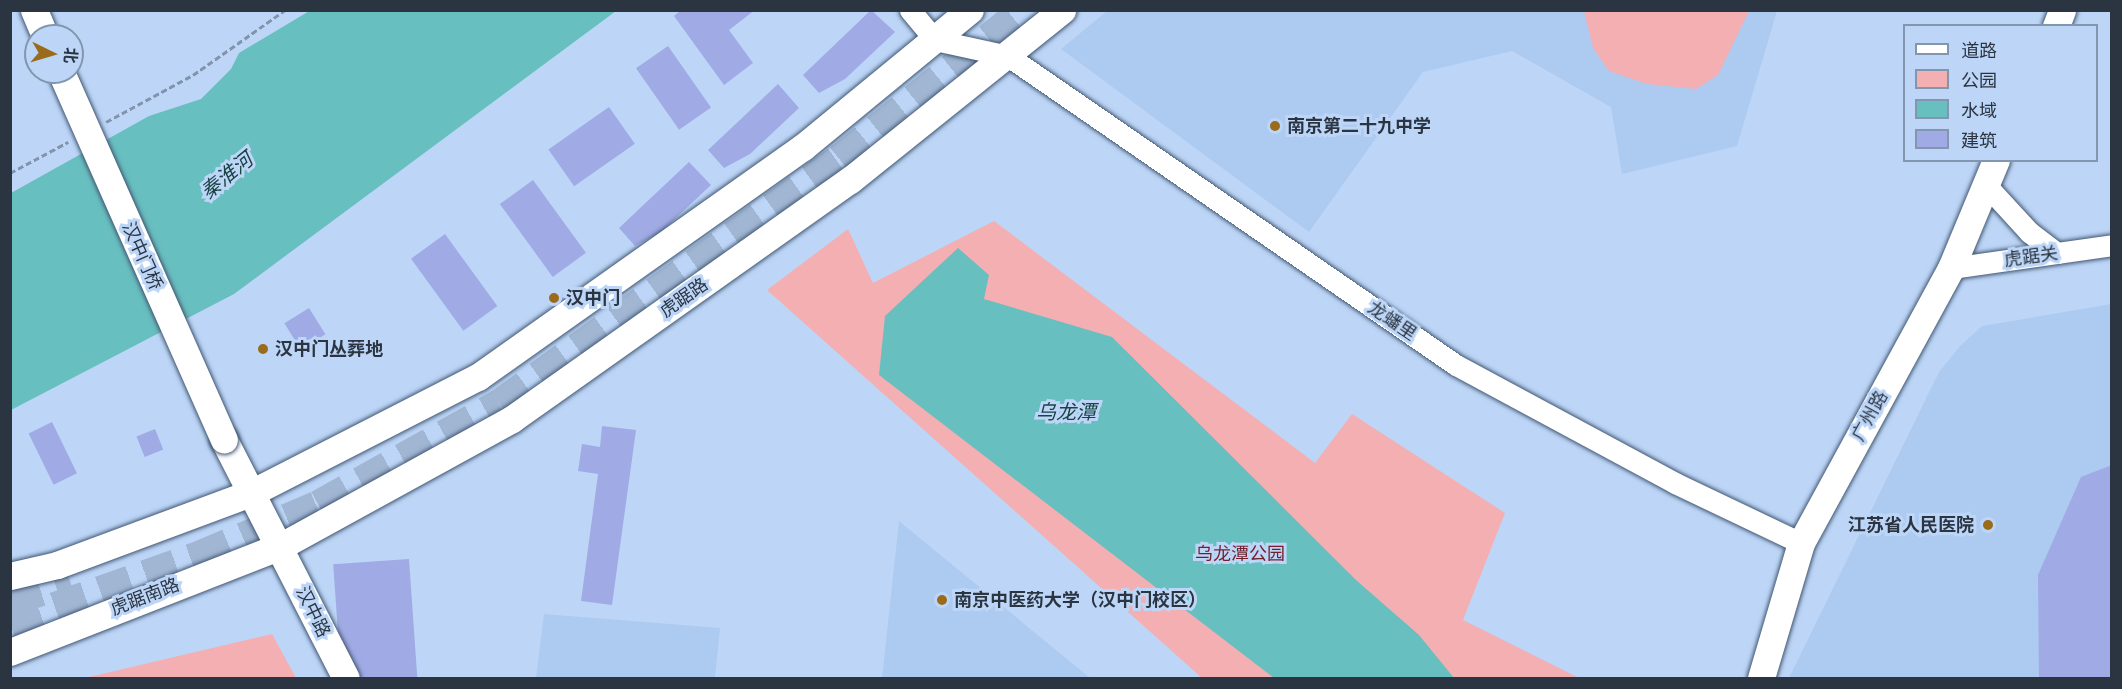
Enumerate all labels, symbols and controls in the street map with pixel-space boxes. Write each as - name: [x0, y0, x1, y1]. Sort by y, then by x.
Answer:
- north arrow: [24, 24, 84, 84]
- legend: [1903, 24, 2098, 162]
- text: 道路: [1961, 39, 1997, 62]
- text: 北: [59, 47, 82, 64]
- text: 公园: [1961, 69, 1997, 92]
- text: 水域: [1961, 99, 1997, 122]
- place label: 南京第二十九中学: [1287, 115, 1431, 137]
- marker: 南京第二十九中学: [1268, 119, 1282, 133]
- text: 建筑: [1961, 129, 1997, 152]
- water label: 秦淮河: [196, 148, 258, 204]
- street label: 汉中门桥: [117, 219, 167, 293]
- street label: 虎踞关: [2003, 243, 2059, 271]
- street label: 虎踞路: [656, 274, 712, 322]
- place label: 汉中门: [566, 287, 620, 309]
- marker: 汉中门: [547, 291, 561, 305]
- street label: 龙蟠里: [1364, 297, 1420, 345]
- place label: 汉中门丛葬地: [275, 338, 383, 360]
- marker: 汉中门丛葬地: [256, 342, 270, 356]
- street label: 广州路: [1847, 387, 1893, 445]
- water label: 乌龙潭: [1036, 400, 1096, 424]
- place label: 江苏省人民医院: [1848, 514, 1974, 536]
- marker: 江苏省人民医院: [1979, 516, 1997, 534]
- park label: 乌龙潭公园: [1195, 543, 1285, 565]
- street label: 虎踞南路: [108, 574, 182, 620]
- street label: 汉中路: [291, 583, 335, 641]
- place label: 南京中医药大学（汉中门校区）: [954, 589, 1206, 611]
- marker: 南京中医药大学（汉中门校区）: [935, 593, 949, 607]

